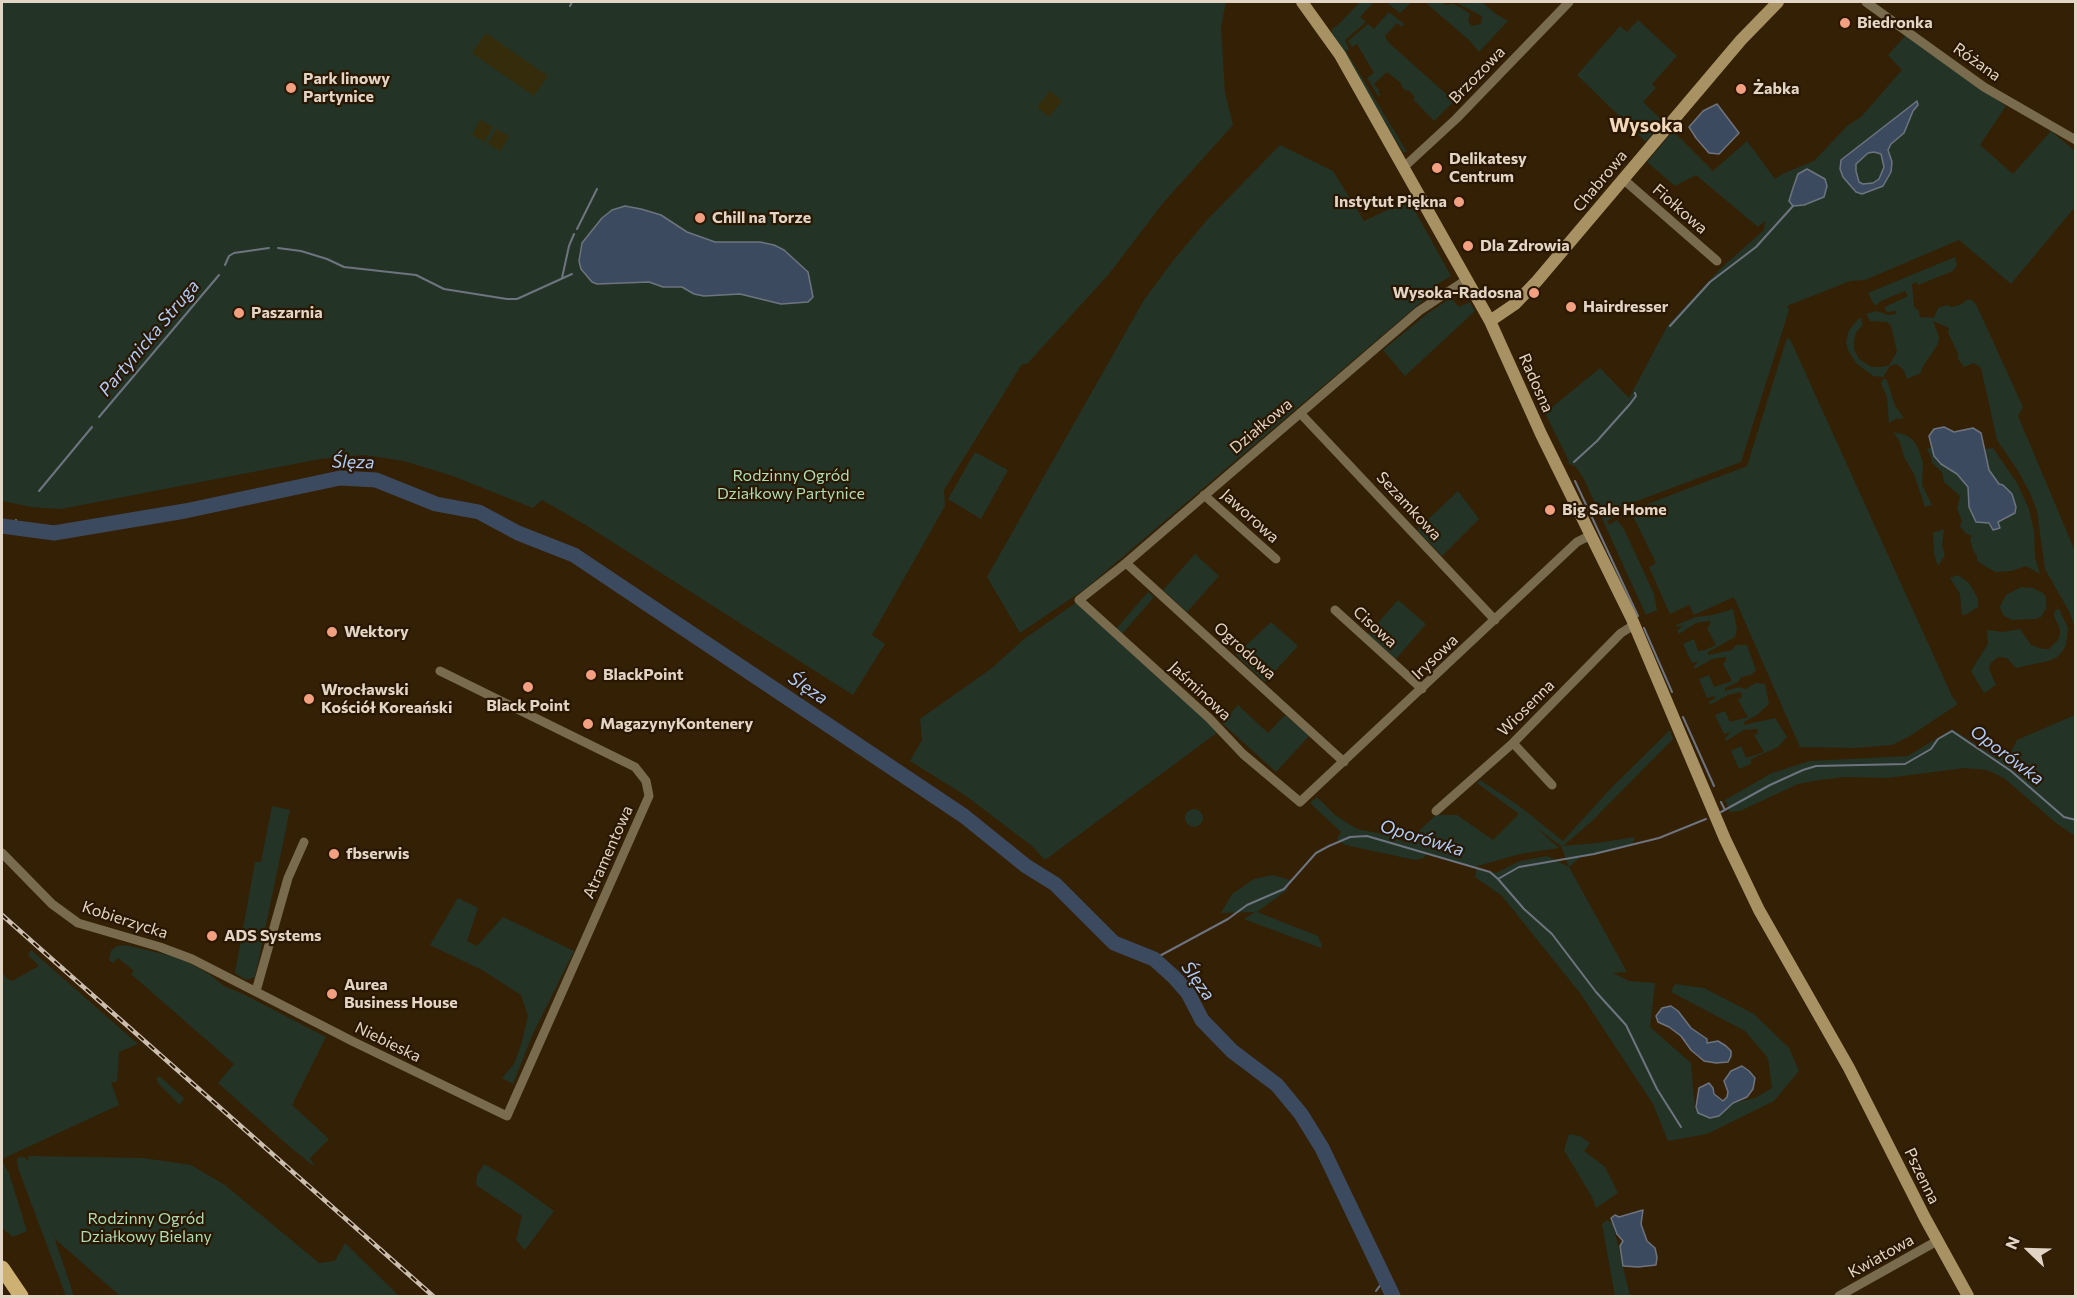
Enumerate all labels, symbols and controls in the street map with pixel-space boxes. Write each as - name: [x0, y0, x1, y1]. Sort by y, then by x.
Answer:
- place label: Biedronka: [1857, 13, 1933, 33]
- marker: Biedronka: [1838, 16, 1852, 30]
- street label: Różana: [1950, 39, 2004, 85]
- street label: Brzozowa: [1445, 42, 1509, 108]
- place label: Park linowy Partynice: [303, 69, 390, 107]
- place label: Żabka: [1753, 79, 1800, 99]
- marker: Park linowy Partynice: [284, 81, 298, 95]
- marker: Żabka: [1734, 82, 1748, 96]
- district label: Wysoka: [1609, 113, 1683, 137]
- street label: Chabrowa: [1569, 146, 1631, 216]
- place label: Delikatesy Centrum: [1449, 149, 1527, 187]
- marker: Delikatesy Centrum: [1430, 161, 1444, 175]
- street label: Fiołkowa: [1649, 180, 1711, 238]
- place label: Instytut Piękna: [1334, 192, 1447, 212]
- marker: Instytut Piękna: [1452, 195, 1466, 209]
- place label: Chill na Torze: [712, 208, 811, 228]
- marker: Chill na Torze: [693, 211, 707, 225]
- place label: Dla Zdrowia: [1480, 236, 1570, 256]
- marker: Dla Zdrowia: [1461, 239, 1475, 253]
- water label: Partynicka Struga: [94, 276, 204, 400]
- place label: Wysoka-Radosna: [1392, 283, 1522, 303]
- marker: Wysoka-Radosna: [1527, 286, 1541, 300]
- place label: Hairdresser: [1583, 297, 1668, 317]
- marker: Hairdresser: [1564, 300, 1578, 314]
- place label: Paszarnia: [251, 303, 323, 323]
- marker: Paszarnia: [232, 306, 246, 320]
- street label: Radosna: [1515, 351, 1557, 415]
- street label: Działkowa: [1226, 394, 1296, 458]
- water label: Ślęza: [331, 451, 375, 473]
- park label: Rodzinny Ogród Działkowy Partynice: [717, 466, 865, 504]
- street label: Sezamkowa: [1372, 468, 1446, 544]
- street label: Jaworowa: [1217, 485, 1283, 547]
- place label: Big Sale Home: [1562, 500, 1667, 520]
- marker: Big Sale Home: [1543, 503, 1557, 517]
- street label: Cisowa: [1349, 602, 1401, 652]
- street label: Ogrodowa: [1210, 618, 1280, 684]
- place label: Wektory: [344, 622, 409, 642]
- marker: Wektory: [325, 625, 339, 639]
- street label: Irysowa: [1408, 630, 1462, 684]
- street label: Jaśminowa: [1165, 657, 1235, 725]
- place label: BlackPoint: [603, 665, 684, 685]
- water label: Ślęza: [784, 667, 832, 709]
- marker: BlackPoint: [584, 668, 598, 682]
- street label: Wiosenna: [1494, 676, 1558, 740]
- place label: Wrocławski Kościół Koreański: [321, 680, 452, 718]
- marker: Black Point: [521, 680, 535, 694]
- marker: Wrocławski Kościół Koreański: [302, 692, 316, 706]
- place label: Black Point: [486, 696, 570, 716]
- place label: MagazynyKontenery: [600, 714, 753, 734]
- marker: MagazynyKontenery: [581, 717, 595, 731]
- water label: Oporówka: [1966, 720, 2048, 790]
- street label: Atramentowa: [579, 802, 637, 902]
- water label: Oporówka: [1377, 815, 1467, 861]
- place label: fbserwis: [346, 844, 410, 864]
- marker: fbserwis: [327, 847, 341, 861]
- street label: Kobierzycka: [80, 897, 170, 943]
- place label: ADS Systems: [224, 926, 322, 946]
- marker: ADS Systems: [205, 929, 219, 943]
- water label: Ślęza: [1177, 957, 1219, 1005]
- place label: Aurea Business House: [344, 975, 458, 1013]
- marker: Aurea Business House: [325, 987, 339, 1001]
- street label: Niebieska: [352, 1018, 424, 1066]
- street label: Pszenna: [1900, 1145, 1944, 1207]
- park label: Rodzinny Ogród Działkowy Bielany: [80, 1209, 212, 1247]
- north arrow: [1999, 1220, 2059, 1280]
- street label: Kwiatowa: [1845, 1230, 1917, 1282]
- text: N: [2001, 1234, 2023, 1252]

